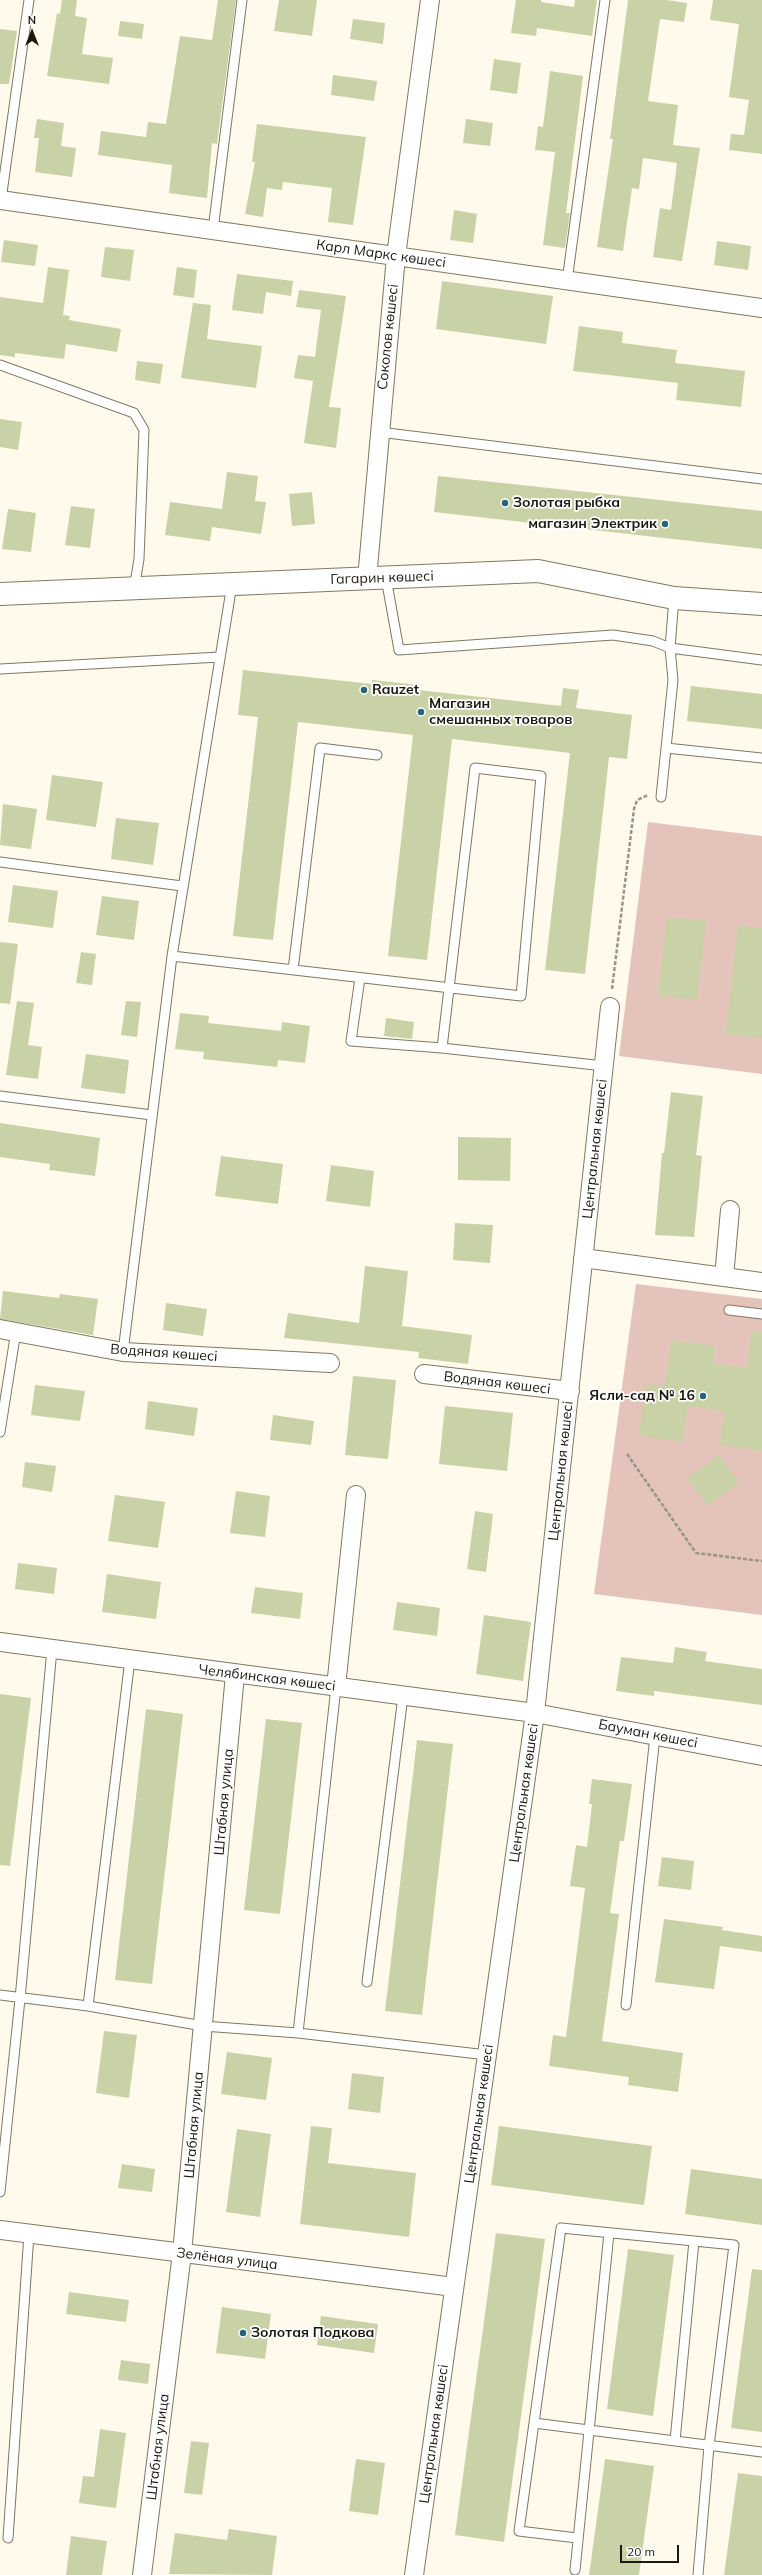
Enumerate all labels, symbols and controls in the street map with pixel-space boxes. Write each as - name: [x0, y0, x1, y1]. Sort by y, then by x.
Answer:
- north arrow: [12, 12, 52, 52]
- text: N: [28, 13, 36, 27]
- street label: Карл Маркс көшесі: [315, 237, 447, 271]
- street label: Соколов көшесі: [374, 283, 402, 391]
- place label: Золотая рыбка: [513, 495, 620, 511]
- marker: Золотая рыбка: [500, 498, 510, 508]
- place label: магазин Электрик: [528, 516, 657, 532]
- marker: магазин Электрик: [660, 519, 670, 529]
- street label: Гагарин көшесі: [330, 568, 434, 588]
- place label: Rauzet: [372, 682, 419, 698]
- marker: Rauzet: [359, 685, 369, 695]
- place label: Магазин смешанных товаров: [429, 696, 572, 728]
- marker: Магазин смешанных товаров: [416, 707, 426, 717]
- street label: Центральная көшесі: [579, 1078, 611, 1220]
- street label: Водяная көшесі: [110, 1341, 218, 1365]
- street label: Водяная көшесі: [443, 1368, 551, 1398]
- place label: Ясли-сад № 16: [589, 1388, 695, 1404]
- marker: Ясли-сад № 16: [698, 1391, 708, 1401]
- street label: Центральная көшесі: [545, 1400, 577, 1542]
- street label: Челябинская көшесі: [197, 1661, 337, 1695]
- street label: Бауман көшесі: [597, 1716, 699, 1752]
- street label: Центральная көшесі: [506, 1722, 542, 1864]
- street label: Штабная улица: [211, 1748, 237, 1856]
- street label: Центральная көшесі: [461, 2043, 497, 2185]
- street label: Штабная улица: [181, 2071, 207, 2179]
- street label: Зелёная улица: [175, 2244, 279, 2274]
- place label: Золотая Подкова: [251, 2325, 374, 2341]
- marker: Золотая Подкова: [238, 2328, 248, 2338]
- street label: Центральная көшесі: [416, 2363, 452, 2505]
- street label: Штабная улица: [143, 2393, 173, 2501]
- scale bar: [622, 2537, 681, 2563]
- text: 20 m: [627, 2544, 655, 2559]

